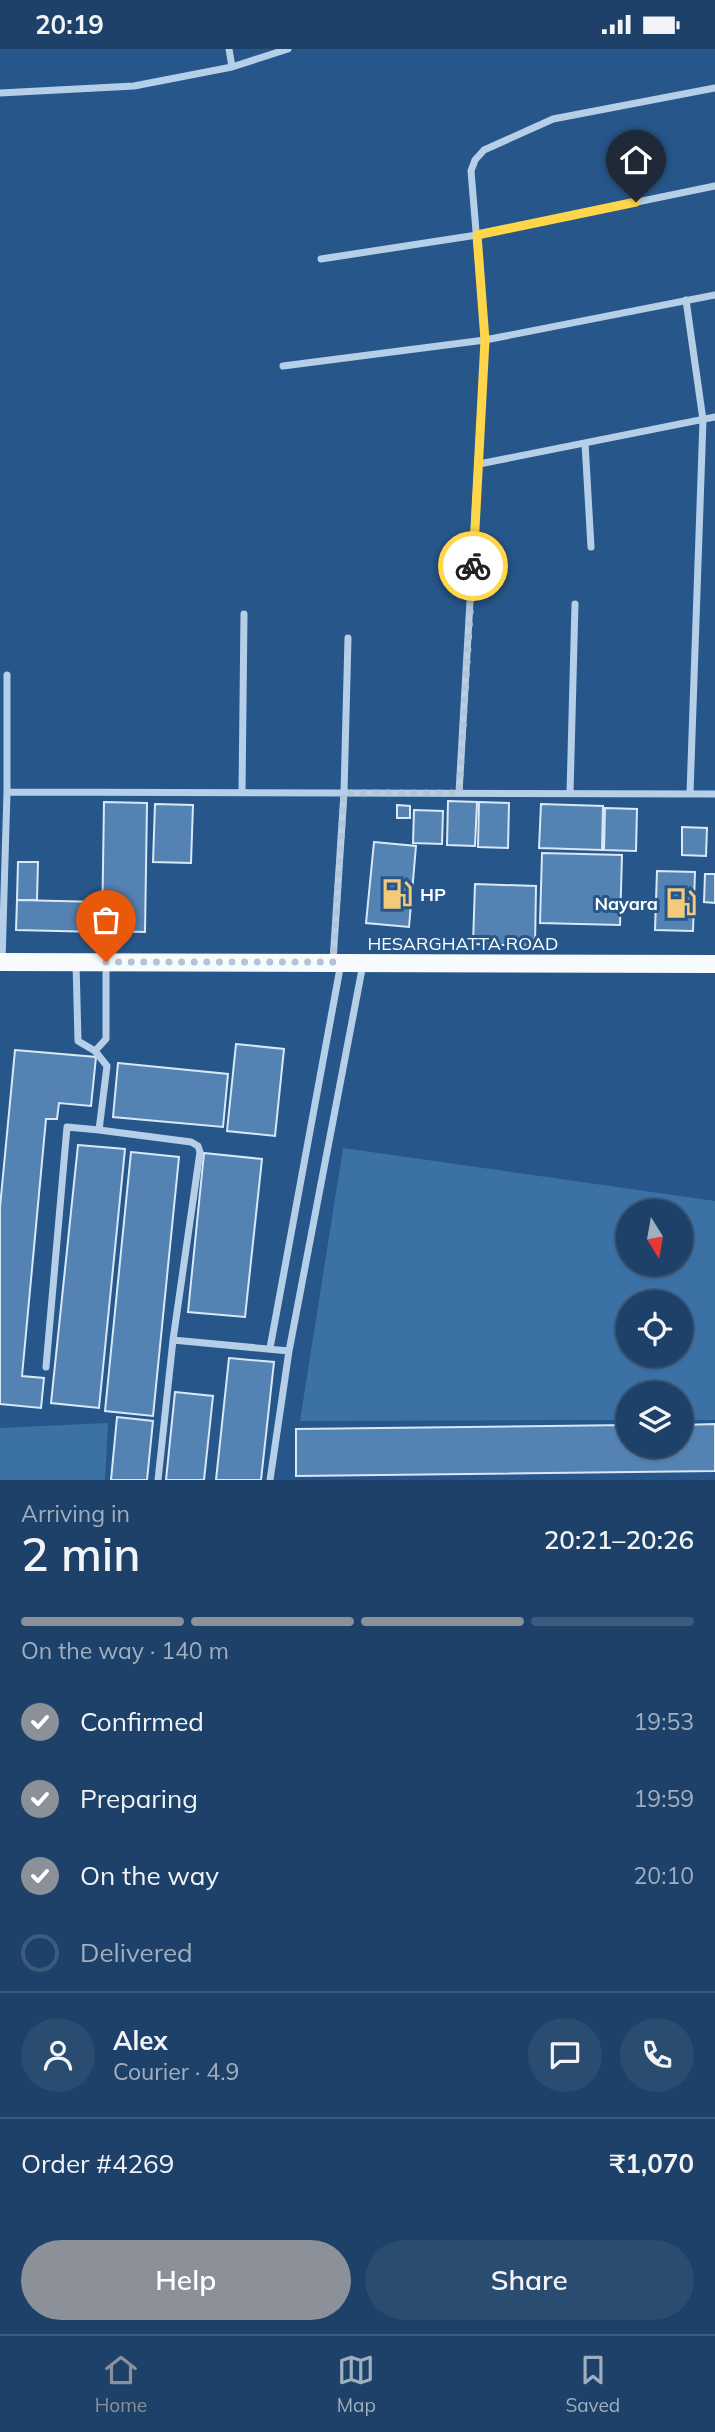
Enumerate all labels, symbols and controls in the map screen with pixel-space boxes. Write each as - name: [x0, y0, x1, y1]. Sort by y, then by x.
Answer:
- text: 20:19: [35, 8, 104, 41]
- pin: [606, 130, 666, 202]
- icon: home: [617, 141, 655, 179]
- courier: [438, 531, 508, 601]
- icon: bike: [454, 547, 492, 585]
- fuel station icon: HP: [380, 877, 414, 911]
- place label: HP: [420, 883, 446, 906]
- fuel station icon: Nayara: [664, 886, 698, 920]
- pin: [76, 890, 136, 962]
- place label: Nayara: [594, 892, 658, 915]
- icon: bag: [87, 901, 125, 939]
- street label: HESARGHATTA ROAD: [368, 932, 559, 955]
- north arrow: [616, 1199, 693, 1276]
- map controls: [616, 1199, 693, 1458]
- button: locate: [616, 1290, 693, 1367]
- button: layers: [616, 1381, 693, 1458]
- text: Arriving in: [21, 1499, 130, 1528]
- text: 20:21–20:26: [544, 1523, 694, 1556]
- text: 2 min: [21, 1525, 140, 1583]
- text: On the way · 140 m: [21, 1636, 229, 1665]
- icon: check: [21, 1703, 59, 1741]
- text: Confirmed: [80, 1705, 204, 1738]
- text: 19:53: [634, 1707, 694, 1736]
- icon: check: [21, 1780, 59, 1818]
- text: Preparing: [80, 1782, 198, 1815]
- text: 19:59: [634, 1784, 694, 1813]
- icon: check: [21, 1857, 59, 1895]
- text: On the way: [80, 1859, 219, 1892]
- text: 20:10: [634, 1861, 694, 1890]
- text: Delivered: [80, 1936, 193, 1969]
- button: person: [21, 2018, 95, 2092]
- button: chat: [528, 2018, 602, 2092]
- button: phone: [620, 2018, 694, 2092]
- text: Alex: [113, 2024, 168, 2057]
- text: Courier · 4.9: [113, 2057, 239, 2086]
- text: Order #4269: [21, 2147, 174, 2180]
- text: ₹1,070: [610, 2147, 694, 2180]
- button: Help: [21, 2240, 351, 2320]
- button: Share: [365, 2240, 694, 2320]
- tab: Home: [95, 2351, 147, 2417]
- tab: Map: [337, 2351, 376, 2417]
- tab: Saved: [565, 2351, 620, 2417]

